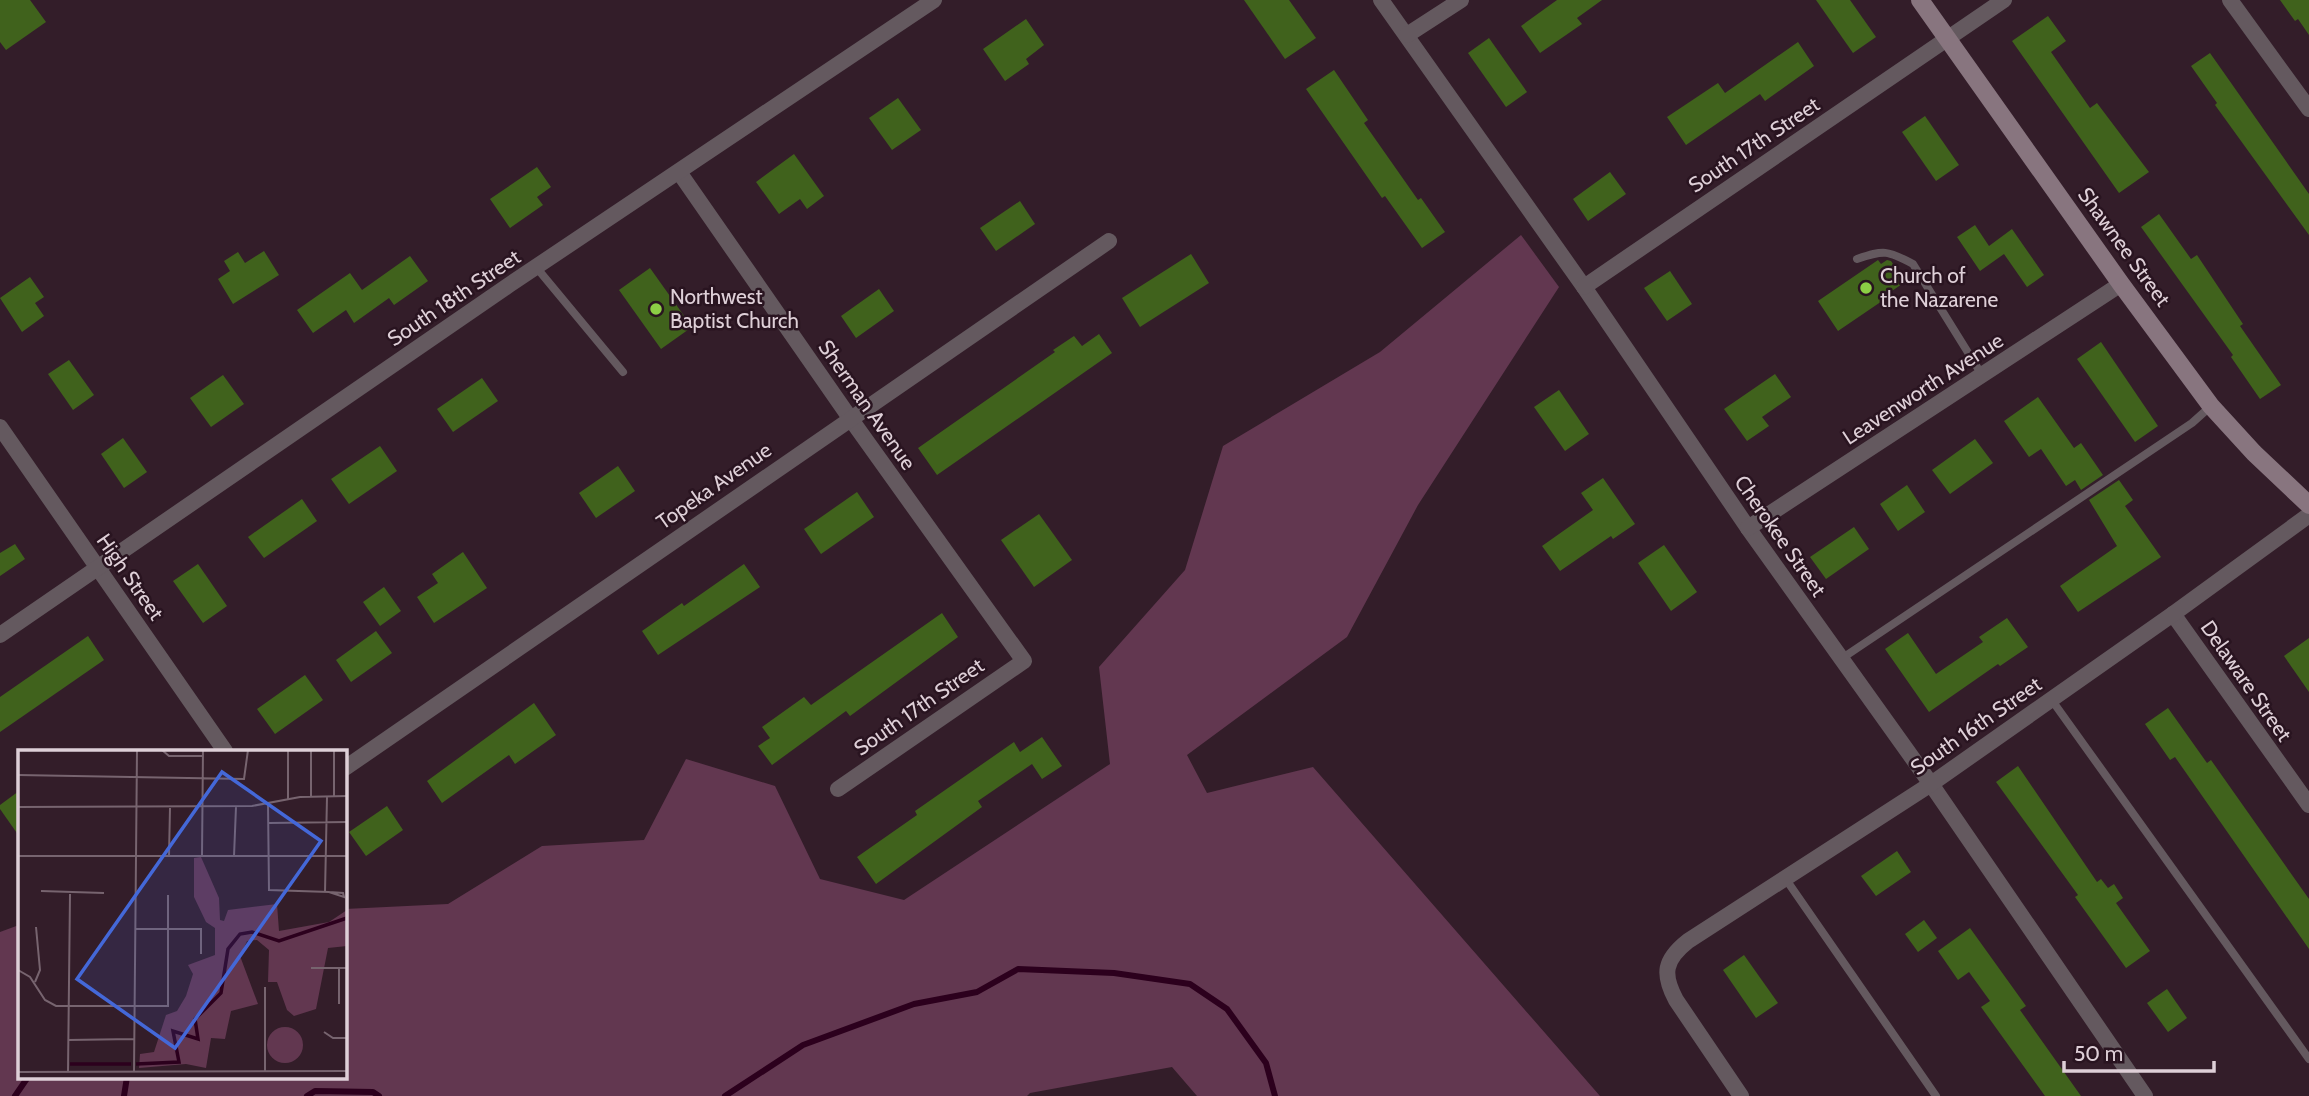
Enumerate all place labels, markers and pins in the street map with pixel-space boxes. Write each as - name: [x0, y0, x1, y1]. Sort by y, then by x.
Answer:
- place label: Church of the Nazarene: [1880, 263, 1998, 312]
- marker: Church of the Nazarene: [1858, 280, 1874, 296]
- place label: Northwest Baptist Church: [670, 284, 799, 333]
- marker: Northwest Baptist Church: [648, 301, 664, 317]

